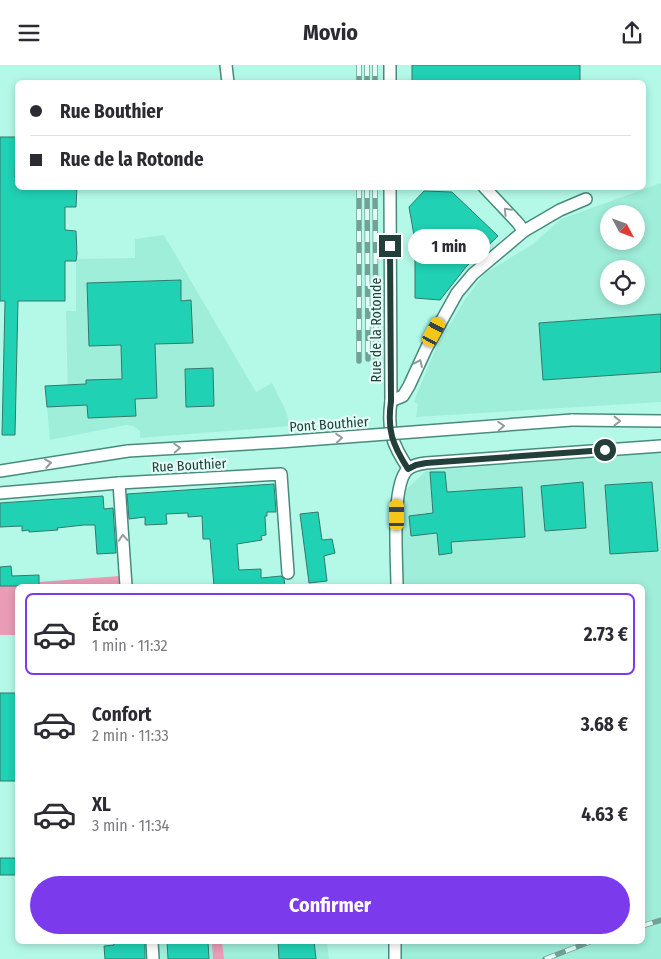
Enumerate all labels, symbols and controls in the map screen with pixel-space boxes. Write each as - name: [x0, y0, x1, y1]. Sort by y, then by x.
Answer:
- icon: menu: [15, 19, 43, 47]
- text: Movio: [303, 19, 358, 46]
- icon: share: [618, 19, 646, 47]
- text: Rue Bouthier: [60, 100, 163, 123]
- text: Rue de la Rotonde: [60, 148, 204, 171]
- north arrow: [600, 205, 645, 250]
- map controls: [600, 205, 645, 305]
- one-way arrow: [504, 208, 513, 217]
- callout: 1 min: [408, 229, 490, 263]
- route end: [379, 235, 401, 257]
- text: 1 min: [432, 237, 466, 256]
- button: locate: [600, 260, 645, 305]
- street label: Rue de la Rotonde: [368, 277, 385, 382]
- car: [420, 315, 447, 349]
- one-way arrow: [413, 360, 423, 369]
- street label: Pont Bouthier: [289, 413, 369, 436]
- one-way arrow: [613, 416, 621, 426]
- one-way arrow: [497, 421, 505, 432]
- one-way arrow: [335, 433, 343, 444]
- route start: [594, 439, 616, 461]
- one-way arrow: [173, 443, 181, 454]
- street label: Rue Bouthier: [151, 455, 227, 476]
- one-way arrow: [44, 459, 52, 469]
- car: [389, 500, 404, 530]
- one-way arrow: [117, 533, 128, 541]
- icon: car: [32, 612, 77, 657]
- text: Éco: [92, 613, 119, 636]
- text: 2.73 €: [584, 623, 628, 646]
- text: 1 min · 11:32: [92, 636, 168, 655]
- icon: car: [32, 702, 77, 747]
- text: Confort: [92, 703, 152, 726]
- text: 3.68 €: [581, 713, 628, 736]
- text: 2 min · 11:33: [92, 726, 169, 745]
- icon: car: [32, 792, 77, 837]
- text: XL: [92, 793, 111, 816]
- text: 4.63 €: [581, 803, 628, 826]
- text: 3 min · 11:34: [92, 816, 169, 835]
- button: Confirmer: [30, 876, 630, 934]

